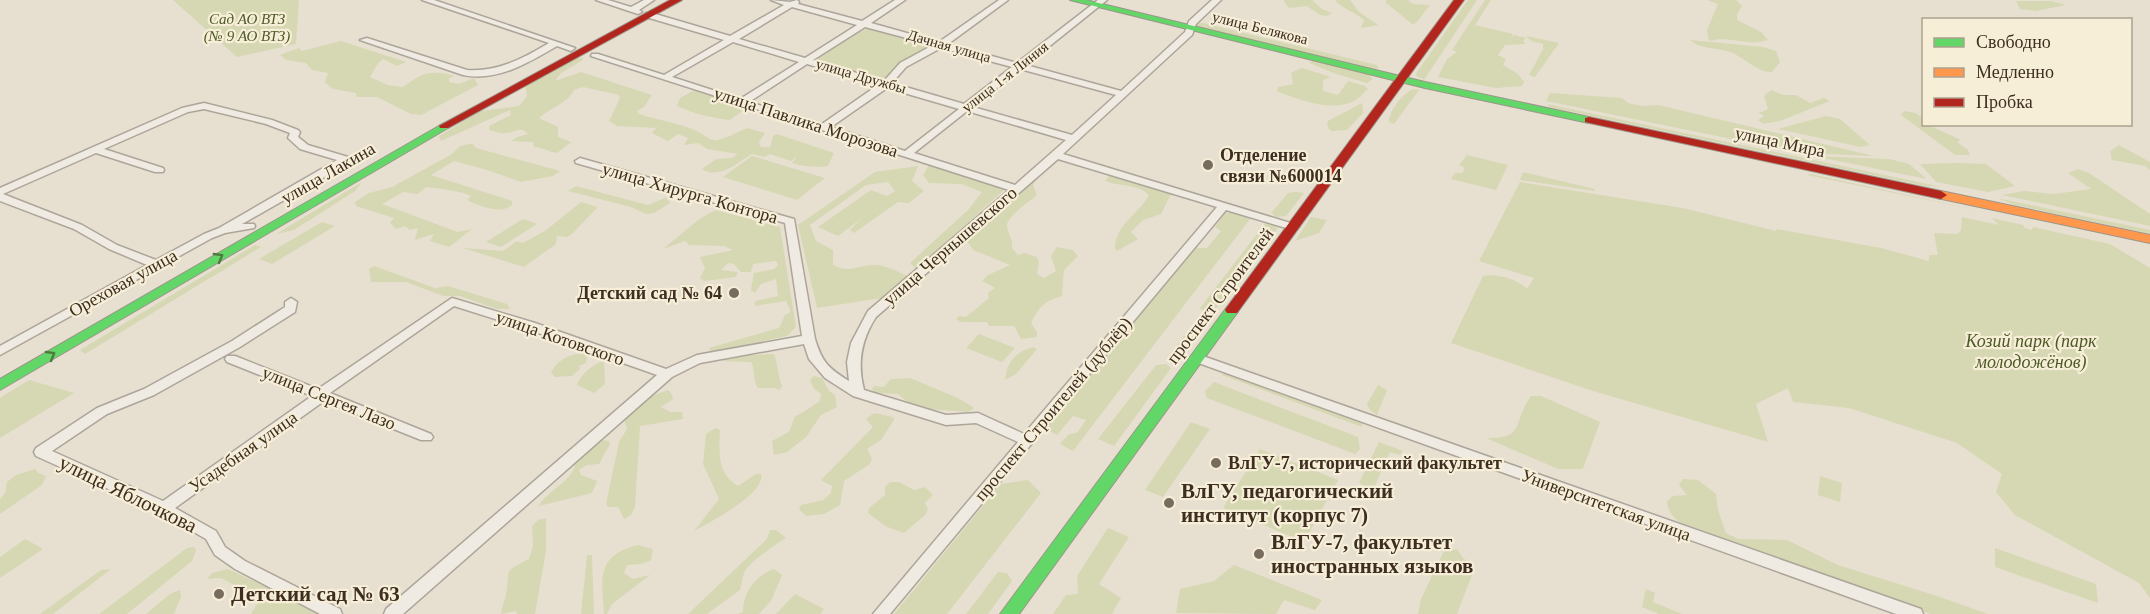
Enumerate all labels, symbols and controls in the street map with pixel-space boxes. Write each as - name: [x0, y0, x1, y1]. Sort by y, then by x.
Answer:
- street label: улица Белякова: [1211, 8, 1310, 48]
- park label: Сад АО ВТЗ (№ 9 АО ВТЗ): [204, 11, 290, 45]
- legend: [1922, 18, 2132, 126]
- street label: Дачная улица: [905, 26, 993, 66]
- text: Свободно: [1976, 32, 2051, 52]
- street label: улица 1-я Линия: [959, 38, 1051, 116]
- street label: улица Дружбы: [814, 55, 908, 97]
- text: Медленно: [1976, 62, 2054, 82]
- street label: улица Павлика Морозова: [711, 83, 901, 161]
- text: Пробка: [1976, 92, 2033, 112]
- street label: улица Мира: [1733, 123, 1827, 161]
- street label: улица Лакина: [277, 138, 379, 208]
- place label: Отделение связи №600014: [1220, 145, 1341, 186]
- street label: улица Хирурга Контора: [600, 158, 780, 228]
- marker: Отделение связи №600014: [1201, 158, 1215, 172]
- street label: улица Чернышевского: [879, 183, 1021, 309]
- street label: проспект Строителей: [1163, 224, 1278, 368]
- street label: Ореховая улица: [65, 245, 181, 321]
- one-way arrow: [213, 253, 223, 264]
- place label: Детский сад № 64: [577, 283, 722, 303]
- marker: Детский сад № 64: [727, 286, 741, 300]
- street label: улица Котовского: [493, 307, 627, 369]
- street label: проспект Строителей (дублёр): [970, 313, 1137, 506]
- park label: Козий парк (парк молодожёнов): [1965, 331, 2097, 373]
- one-way arrow: [44, 351, 55, 363]
- street label: улица Сергея Лазо: [259, 362, 399, 434]
- street label: Усадебная улица: [185, 407, 301, 497]
- street label: улица Яблочкова: [55, 450, 202, 538]
- place label: ВлГУ-7, исторический факультет: [1228, 453, 1502, 473]
- marker: ВлГУ-7, исторический факультет: [1209, 456, 1223, 470]
- street label: Университетская улица: [1518, 465, 1694, 545]
- place label: ВлГУ, педагогический институт (корпус 7): [1181, 479, 1393, 527]
- marker: ВлГУ, педагогический институт (корпус 7): [1162, 496, 1176, 510]
- place label: ВлГУ-7, факультет иностранных языков: [1271, 530, 1473, 578]
- marker: ВлГУ-7, факультет иностранных языков: [1252, 547, 1266, 561]
- place label: Детский сад № 63: [231, 582, 400, 606]
- marker: Детский сад № 63: [212, 587, 226, 601]

